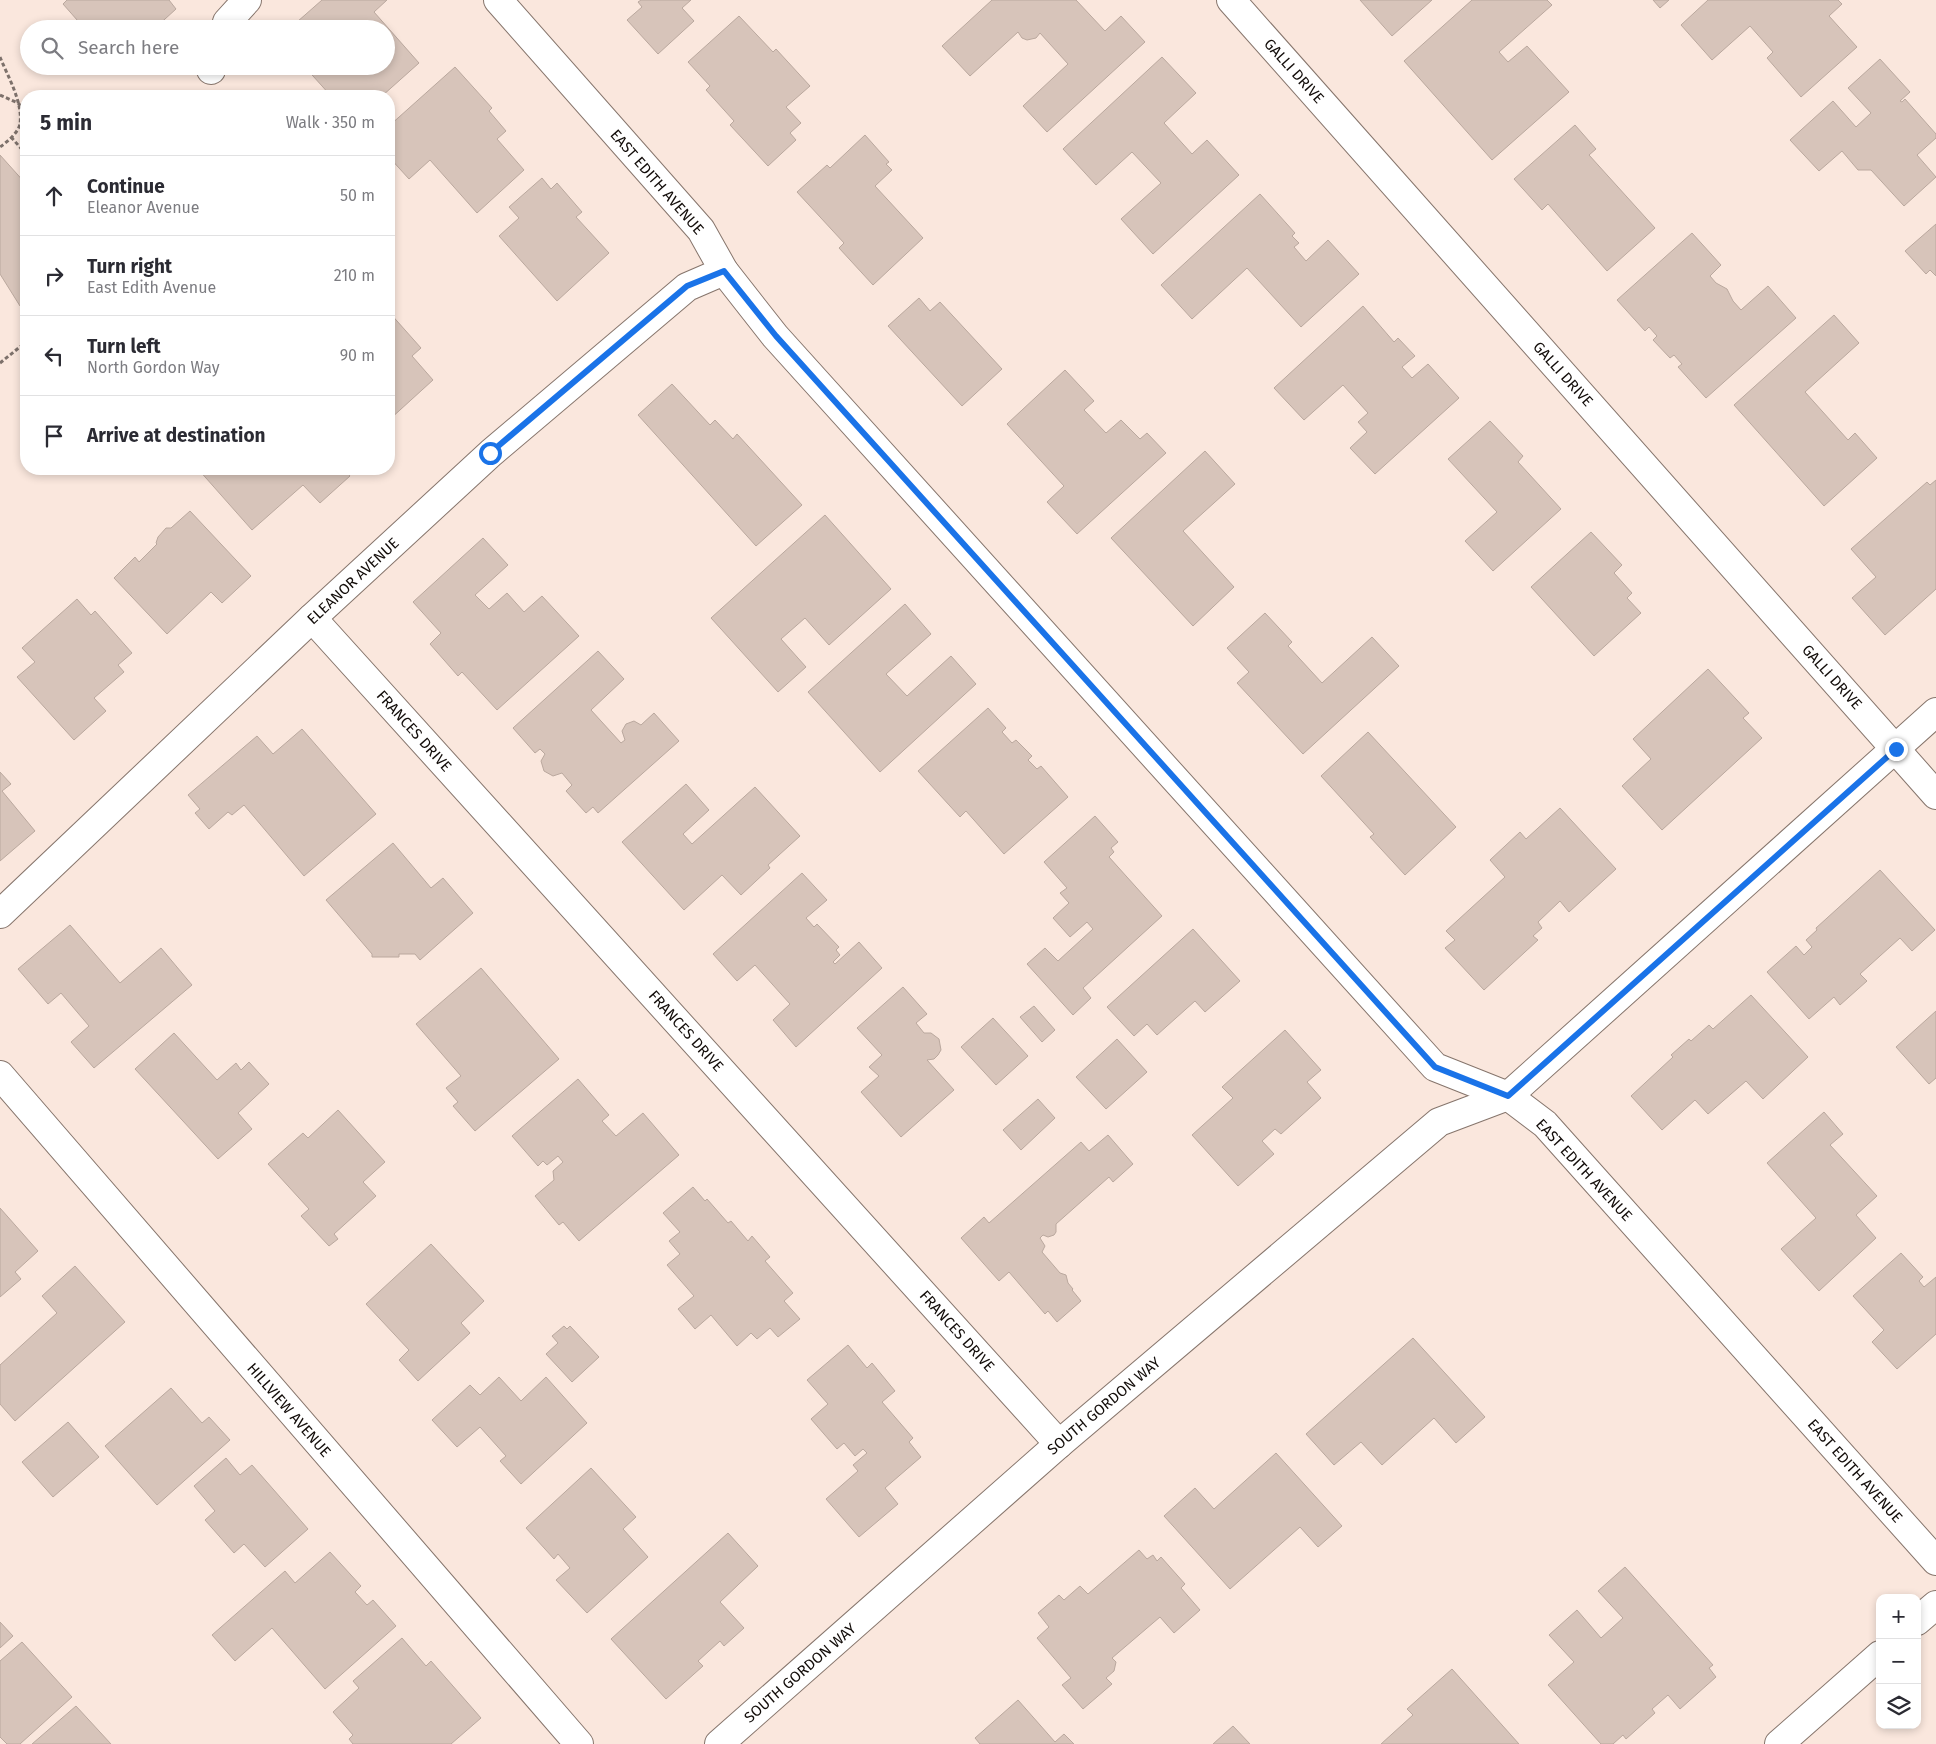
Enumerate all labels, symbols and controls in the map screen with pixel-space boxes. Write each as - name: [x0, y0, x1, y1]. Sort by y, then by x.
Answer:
- search box: [20, 20, 395, 75]
- icon: search: [38, 34, 66, 62]
- street label: GALLI DRIVE: [1260, 35, 1328, 107]
- text: Search here: [78, 36, 179, 59]
- text: 5 min: [40, 110, 92, 136]
- text: Walk · 350 m: [286, 113, 375, 132]
- street label: EAST EDITH AVENUE: [607, 126, 707, 238]
- text: Continue: [87, 175, 165, 198]
- icon: ahead: [40, 182, 68, 210]
- text: 50 m: [340, 186, 375, 205]
- text: Eleanor Avenue: [87, 198, 200, 217]
- text: Turn right: [87, 255, 172, 278]
- icon: right: [40, 262, 68, 290]
- text: 210 m: [334, 266, 375, 285]
- text: East Edith Avenue: [87, 278, 216, 297]
- text: Turn left: [87, 335, 161, 358]
- street label: GALLI DRIVE: [1529, 338, 1597, 410]
- icon: left: [40, 342, 68, 370]
- text: 90 m: [340, 346, 375, 365]
- text: North Gordon Way: [87, 358, 220, 377]
- icon: arrive: [40, 422, 68, 450]
- text: Arrive at destination: [87, 424, 266, 447]
- route start: [479, 442, 502, 465]
- street label: ELEANOR AVENUE: [303, 534, 403, 628]
- street label: GALLI DRIVE: [1798, 641, 1866, 713]
- street label: FRANCES DRIVE: [373, 687, 455, 775]
- route end: [1885, 738, 1908, 761]
- street label: FRANCES DRIVE: [645, 987, 727, 1075]
- street label: EAST EDITH AVENUE: [1532, 1115, 1636, 1225]
- street label: FRANCES DRIVE: [916, 1287, 998, 1375]
- street label: SOUTH GORDON WAY: [1044, 1353, 1165, 1459]
- street label: HILLVIEW AVENUE: [243, 1359, 335, 1461]
- street label: EAST EDITH AVENUE: [1804, 1415, 1906, 1527]
- map controls: [1876, 1594, 1921, 1729]
- button: +: [1876, 1594, 1921, 1639]
- street label: SOUTH GORDON WAY: [740, 1619, 860, 1726]
- button: −: [1876, 1639, 1921, 1684]
- button: layers: [1876, 1684, 1921, 1729]

